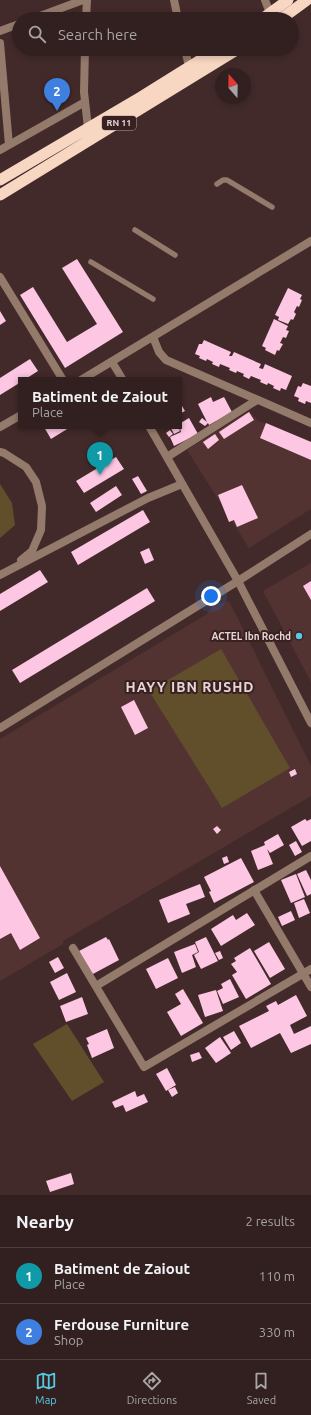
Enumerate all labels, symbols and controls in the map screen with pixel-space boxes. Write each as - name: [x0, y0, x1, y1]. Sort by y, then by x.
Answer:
- search box: [12, 12, 299, 56]
- icon: search: [26, 23, 48, 45]
- text: Search here: [58, 26, 137, 43]
- north arrow: [215, 68, 251, 104]
- pin: 2: [44, 78, 70, 111]
- road number: RN 11: [102, 116, 136, 130]
- popup: [18, 377, 182, 429]
- text: Batiment de Zaiout: [32, 388, 168, 405]
- text: Place: [32, 405, 63, 419]
- pin: 1: [87, 442, 113, 475]
- your location: [201, 586, 221, 606]
- place label: ACTEL Ibn Rochd: [211, 631, 291, 642]
- marker: ACTEL Ibn Rochd: [294, 631, 304, 641]
- district label: HAYY IBN RUSHD: [126, 679, 255, 695]
- text: Nearby: [16, 1212, 74, 1231]
- text: 2 results: [245, 1214, 295, 1228]
- text: Batiment de Zaiout: [54, 1260, 190, 1277]
- text: 1: [25, 1269, 33, 1283]
- text: 110 m: [259, 1269, 295, 1283]
- text: Place: [54, 1277, 85, 1291]
- text: Ferdouse Furniture: [54, 1316, 189, 1333]
- text: 2: [25, 1325, 33, 1339]
- text: 330 m: [259, 1325, 295, 1339]
- text: Shop: [54, 1333, 83, 1347]
- tab: Map: [35, 1370, 57, 1406]
- tab: Directions: [127, 1370, 177, 1406]
- tab: Saved: [247, 1370, 276, 1406]

